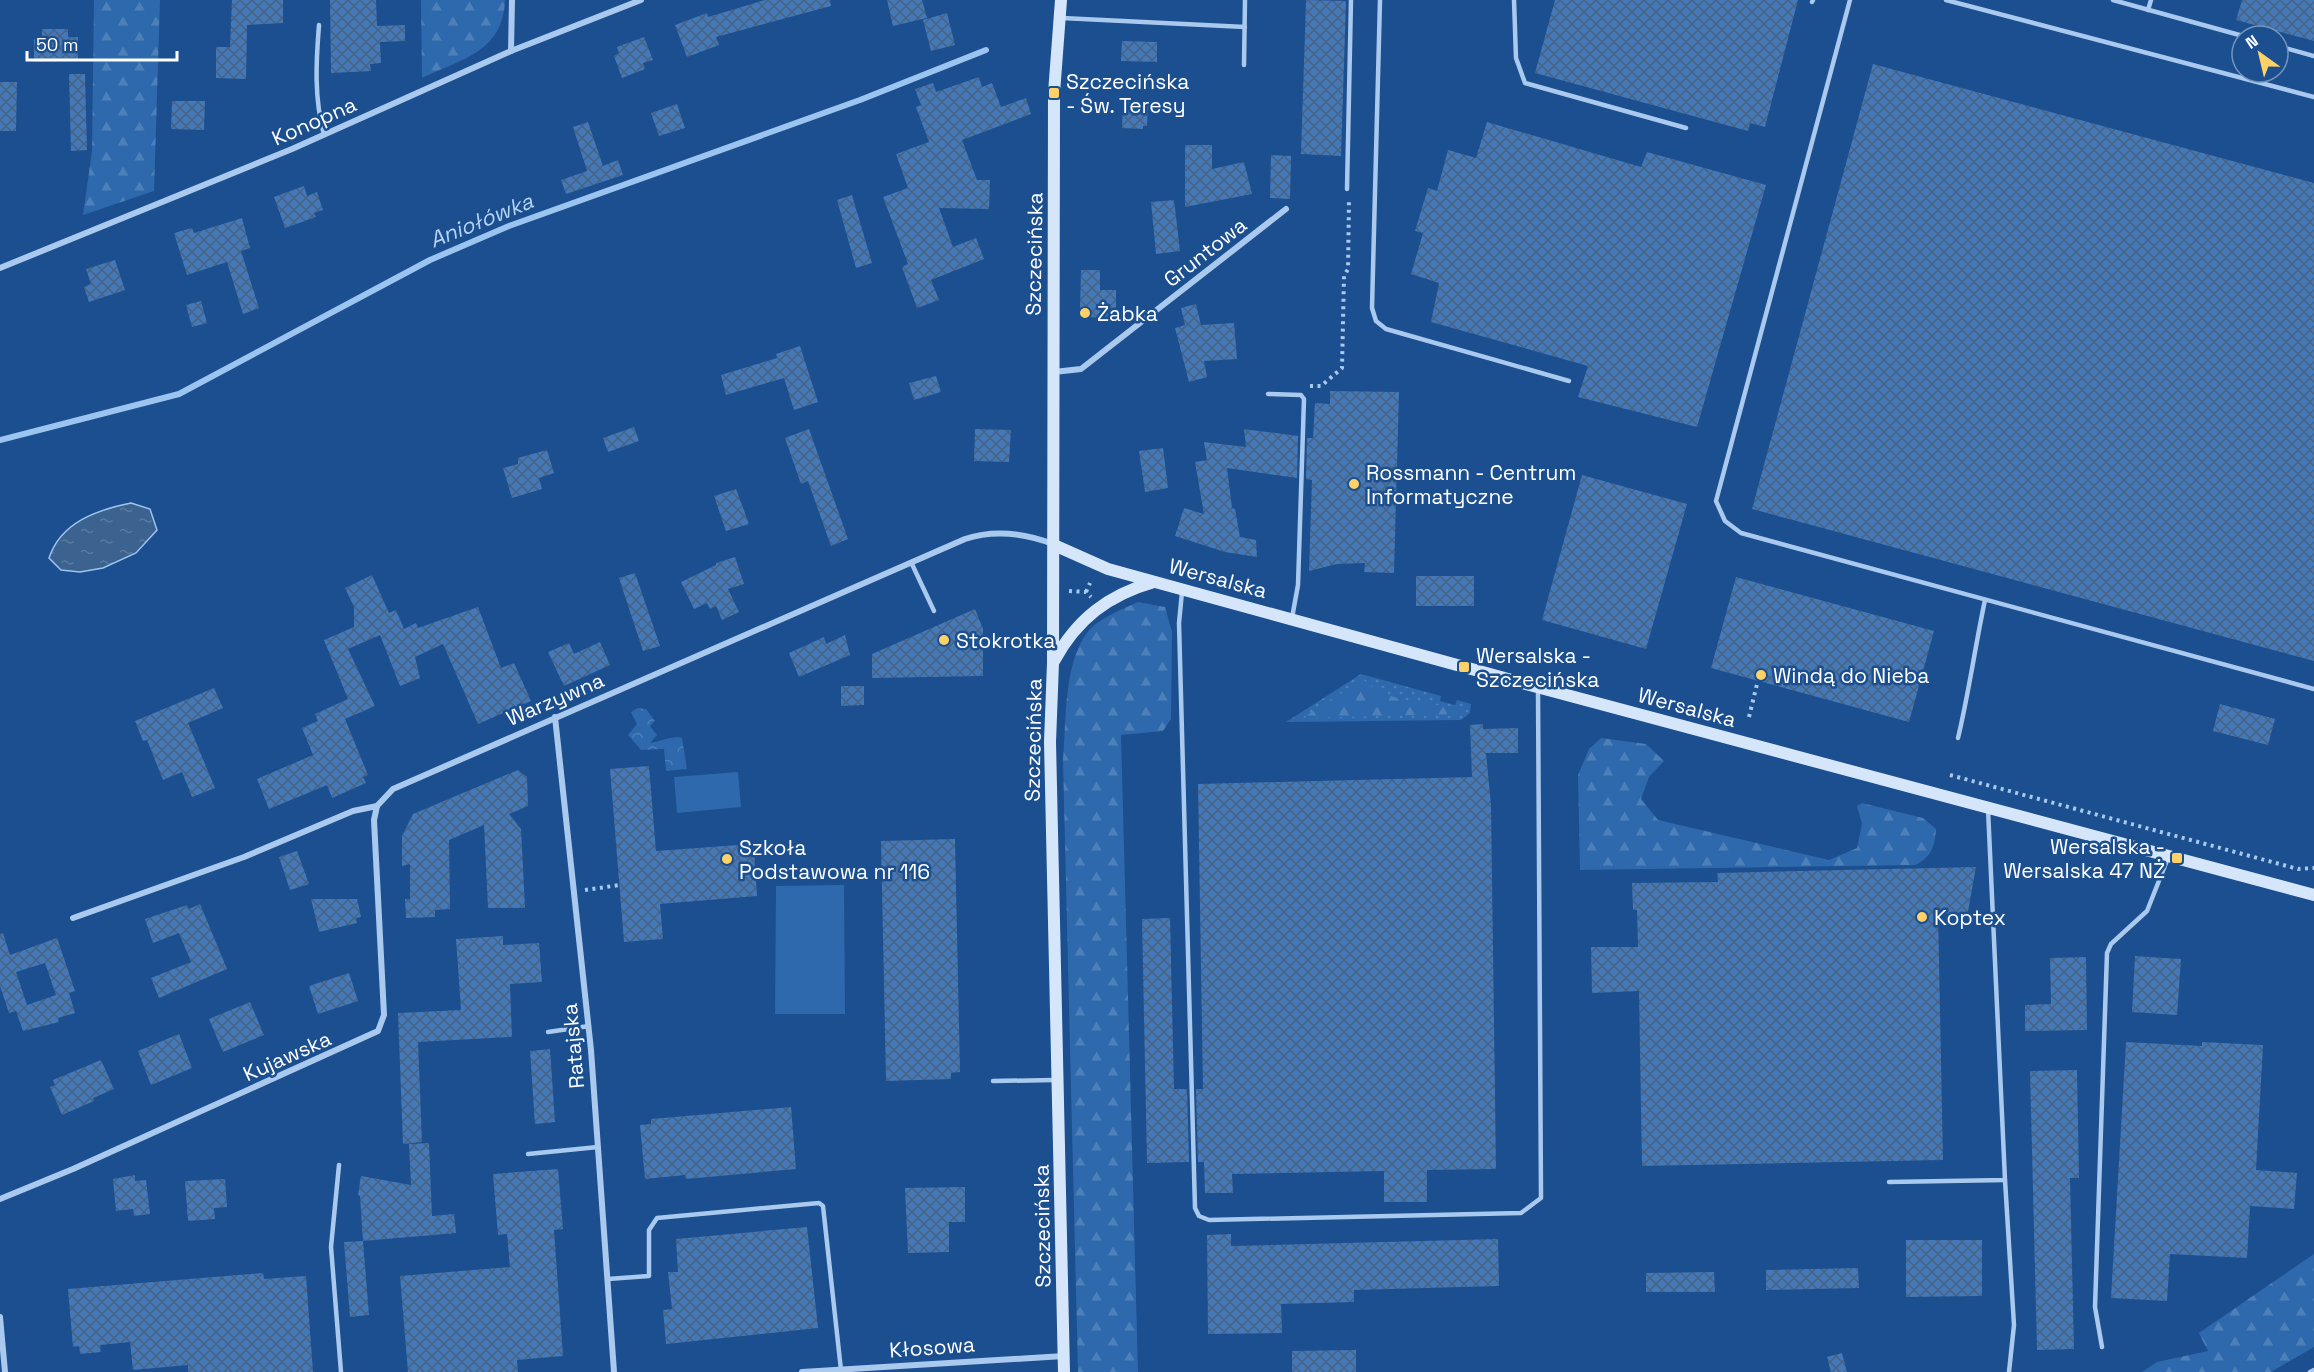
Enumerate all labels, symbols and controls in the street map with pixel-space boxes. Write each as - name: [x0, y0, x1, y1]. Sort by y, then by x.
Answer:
- scale bar: [27, 24, 177, 62]
- north arrow: [2230, 24, 2290, 84]
- text: N: [2242, 30, 2262, 54]
- text: 50 m: [36, 33, 78, 56]
- place label: Szczecińska - Św. Teresy: [1066, 68, 1189, 119]
- marker: Szczecińska - Św. Teresy: [1047, 86, 1061, 100]
- street label: Konopna: [268, 90, 360, 152]
- water label: Aniołówka: [425, 186, 537, 254]
- street label: Szczecińska: [1019, 192, 1049, 316]
- street label: Gruntowa: [1158, 211, 1252, 293]
- place label: Żabka: [1097, 300, 1158, 327]
- marker: Żabka: [1078, 306, 1092, 320]
- place label: Rossmann - Centrum Informatyczne: [1366, 459, 1576, 510]
- marker: Rossmann - Centrum Informatyczne: [1347, 477, 1361, 491]
- street label: Wersalska: [1166, 552, 1270, 604]
- place label: Stokrotka: [956, 627, 1055, 654]
- marker: Stokrotka: [937, 633, 951, 647]
- place label: Wersalska - Szczecińska: [1476, 642, 1599, 693]
- marker: Wersalska - Szczecińska: [1457, 660, 1471, 674]
- place label: Windą do Nieba: [1773, 662, 1929, 689]
- street label: Warzywna: [502, 666, 608, 732]
- marker: Windą do Nieba: [1754, 668, 1768, 682]
- street label: Szczecińska: [1018, 678, 1048, 802]
- street label: Wersalska: [1635, 681, 1739, 733]
- place label: Wersalska - Wersalska 47 NŻ: [2003, 833, 2165, 884]
- place label: Szkoła Podstawowa nr 116: [739, 834, 930, 885]
- marker: Wersalska - Wersalska 47 NŻ: [2170, 851, 2184, 865]
- marker: Szkoła Podstawowa nr 116: [720, 852, 734, 866]
- place label: Koptex: [1934, 904, 2006, 931]
- marker: Koptex: [1915, 910, 1929, 924]
- street label: Ratajska: [556, 1002, 590, 1090]
- street label: Kujawska: [239, 1025, 335, 1087]
- street label: Szczecińska: [1027, 1164, 1057, 1288]
- street label: Kłosowa: [888, 1331, 976, 1363]

